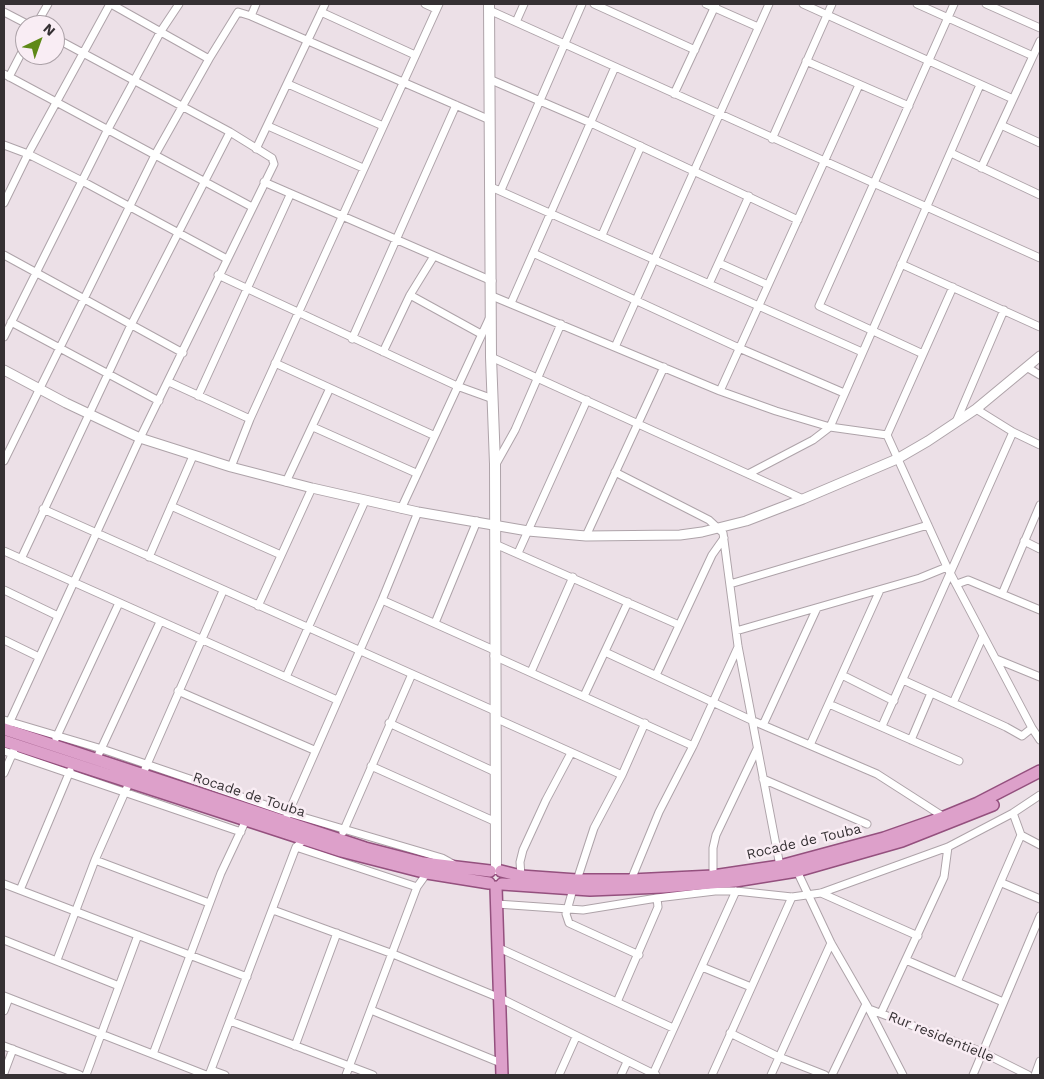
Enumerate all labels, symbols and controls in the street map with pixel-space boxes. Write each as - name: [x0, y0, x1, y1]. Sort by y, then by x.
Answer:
- north arrow: [15, 15, 65, 65]
- text: N: [40, 20, 59, 39]
- street label: Rocade de Touba: [191, 769, 307, 821]
- street label: Rocade de Touba: [745, 821, 863, 863]
- street label: Rur residentielle: [886, 1008, 996, 1066]

